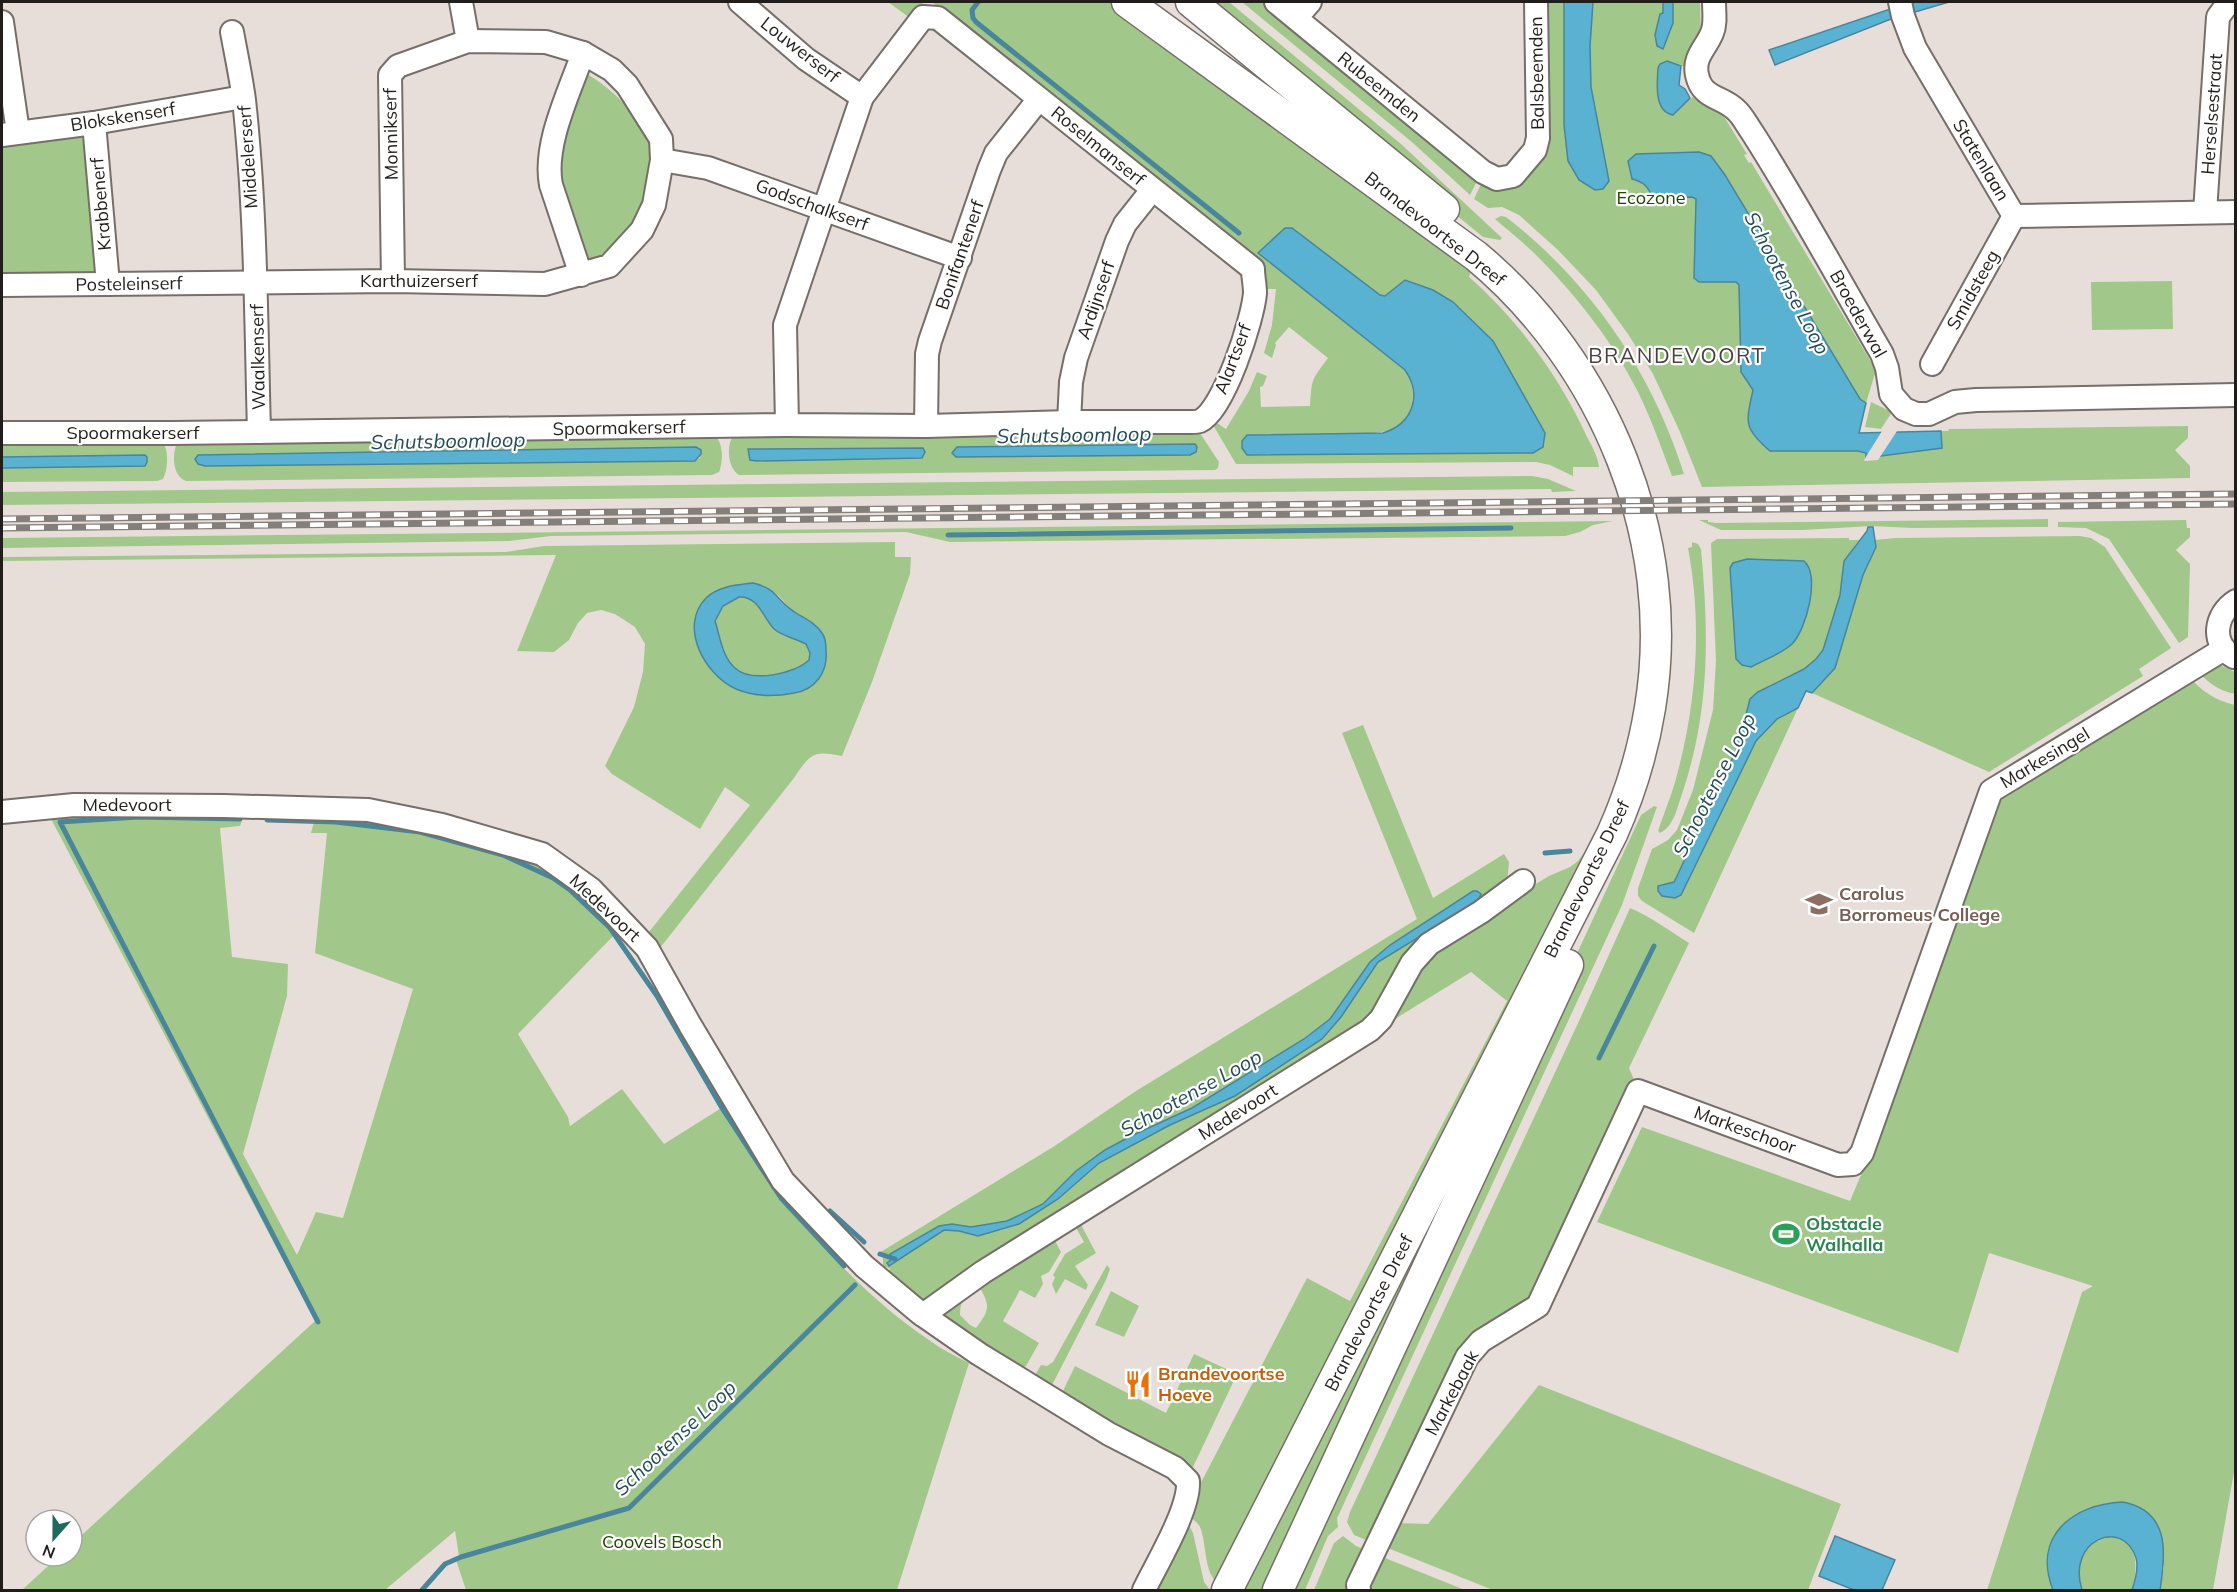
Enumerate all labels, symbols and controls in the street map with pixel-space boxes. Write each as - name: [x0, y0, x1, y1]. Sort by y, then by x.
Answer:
- street label: Louwerserf: [756, 12, 845, 88]
- street label: Balsbeemden: [1524, 16, 1549, 130]
- street label: Rubeemden: [1333, 46, 1425, 127]
- street label: Herselsestraat: [2196, 53, 2227, 175]
- street label: Monnikserf: [378, 87, 403, 180]
- street label: Blokskenserf: [69, 97, 178, 136]
- street label: Roselmanserf: [1047, 101, 1151, 191]
- street label: Middelerserf: [232, 104, 263, 209]
- street label: Statenlaan: [1948, 115, 2015, 205]
- street label: Krabbenerf: [85, 156, 116, 252]
- street label: Brandevoortse Dreef: [1360, 166, 1511, 291]
- street label: Godschalkserf: [752, 173, 873, 236]
- park label: Ecozone: [1616, 186, 1686, 209]
- street label: Bonifantenerf: [930, 196, 989, 313]
- water label: Schootense Loop: [1739, 207, 1836, 358]
- street label: Smidsteeg: [1941, 246, 2004, 334]
- street label: Ardijnserf: [1071, 257, 1120, 342]
- street label: Broederwal: [1825, 266, 1892, 362]
- street label: Karthuizerserf: [360, 269, 479, 292]
- street label: Posteleinserf: [75, 271, 184, 296]
- street label: Waalkenserf: [245, 303, 270, 410]
- street label: Alartserf: [1209, 320, 1257, 397]
- district label: BRANDEVOORT: [1588, 342, 1766, 368]
- street label: Spoormakerserf: [552, 415, 686, 440]
- street label: Spoormakerserf: [67, 421, 200, 444]
- water label: Schutsboomloop: [997, 421, 1151, 448]
- water label: Schutsboomloop: [371, 427, 525, 454]
- water label: Schootense Loop: [1667, 709, 1761, 861]
- street label: Markesingel: [1996, 722, 2094, 793]
- street label: Medevoort: [82, 793, 172, 816]
- street label: Brandevoortse Dreef: [1538, 795, 1635, 961]
- street label: Medevoort: [565, 869, 646, 946]
- place label: Carolus Borromeus College: [1839, 882, 2000, 926]
- school or university icon: Carolus Borromeus College: [1804, 889, 1834, 919]
- water label: Schootense Loop: [1116, 1043, 1266, 1142]
- street label: Medevoort: [1194, 1078, 1282, 1145]
- street label: Markeschoor: [1691, 1100, 1800, 1159]
- place label: Obstacle Walhalla: [1806, 1212, 1884, 1256]
- sports icon: Obstacle Walhalla: [1771, 1219, 1801, 1249]
- street label: Brandevoortse Dreef: [1319, 1230, 1418, 1395]
- street label: Markebaak: [1420, 1346, 1484, 1439]
- place label: Brandevoortse Hoeve: [1158, 1362, 1285, 1406]
- restaurant icon: Brandevoortse Hoeve: [1123, 1369, 1153, 1399]
- water label: Schootense Loop: [608, 1375, 741, 1501]
- north arrow: [24, 1508, 84, 1568]
- park label: Coovels Bosch: [602, 1530, 722, 1553]
- text: N: [39, 1541, 58, 1564]

